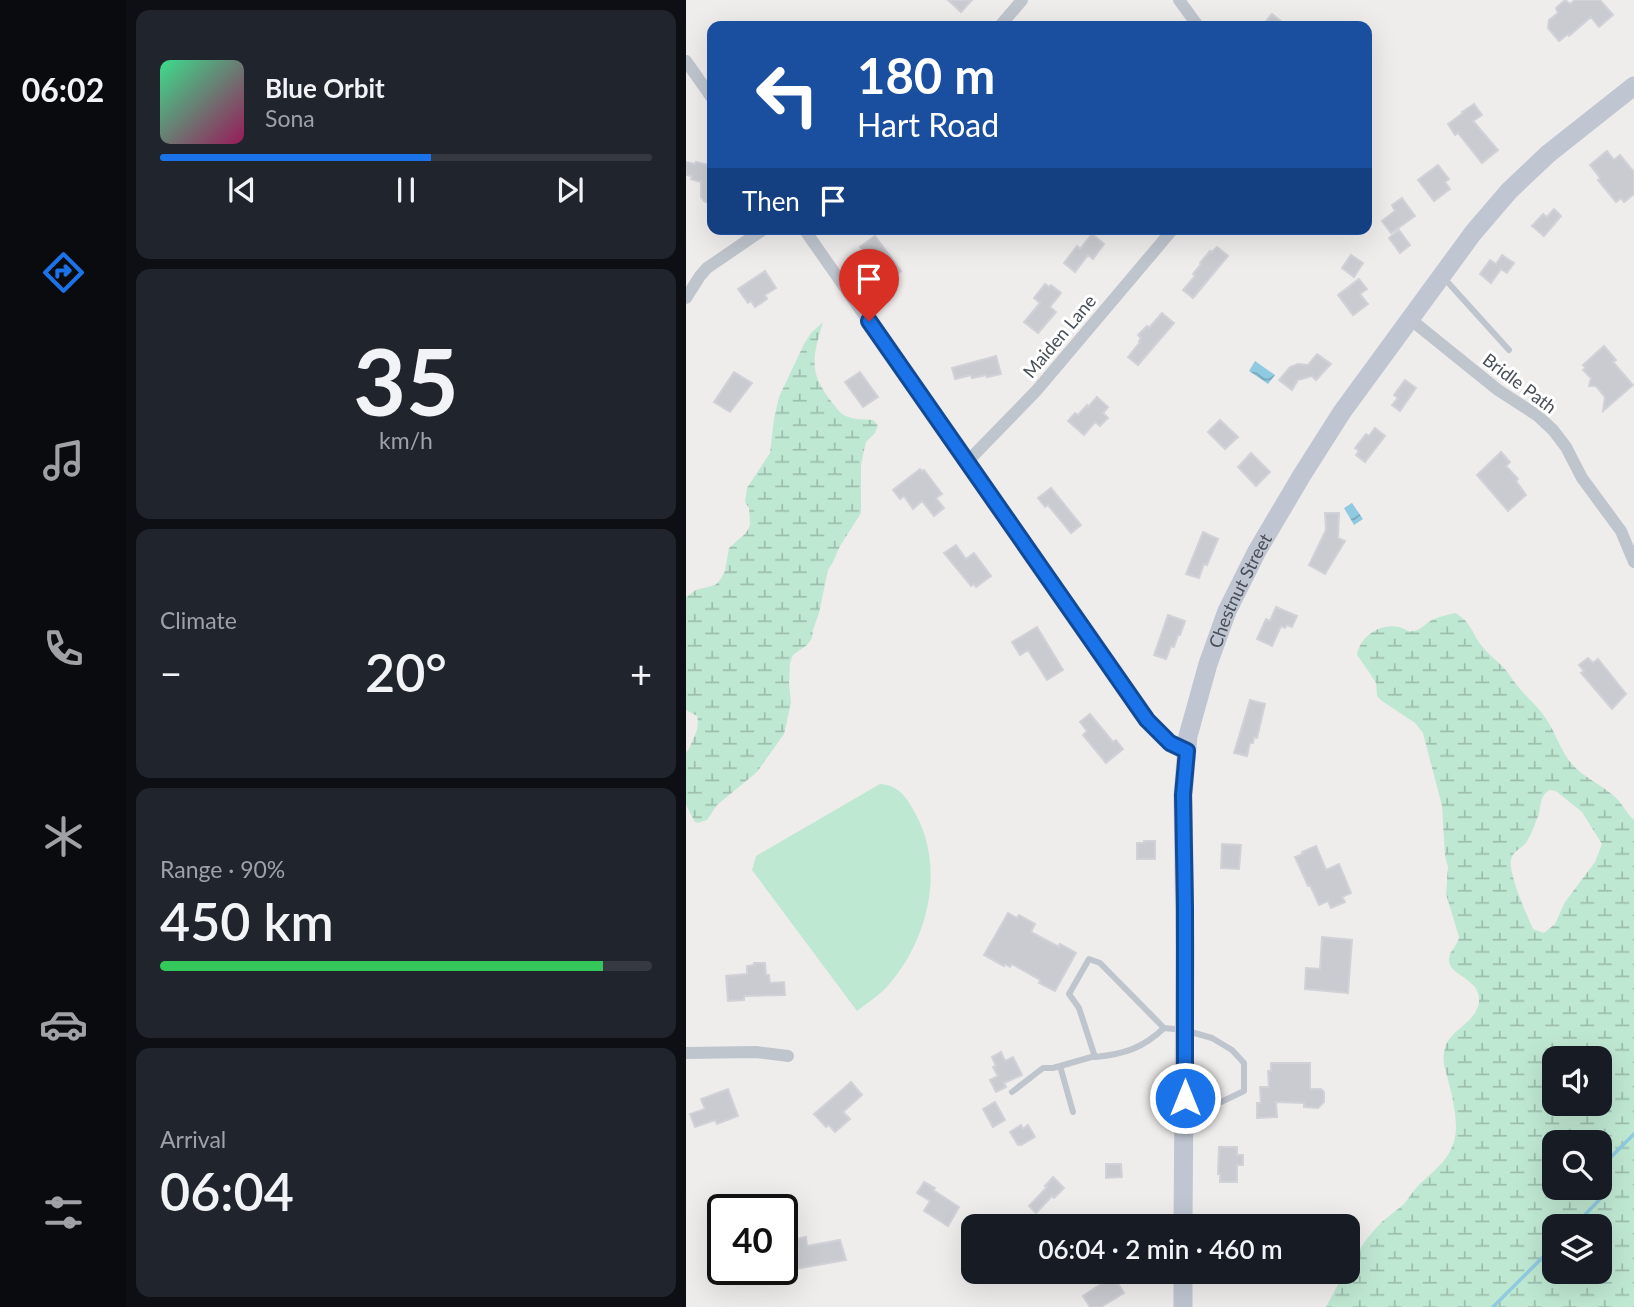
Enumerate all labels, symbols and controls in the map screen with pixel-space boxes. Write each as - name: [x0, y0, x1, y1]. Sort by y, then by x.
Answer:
- text: 180 m: [857, 46, 995, 104]
- icon: left: [742, 49, 833, 140]
- text: 06:02: [22, 70, 104, 109]
- text: Blue Orbit: [265, 72, 385, 104]
- text: Sona: [265, 104, 315, 132]
- text: Hart Road: [857, 105, 999, 144]
- icon: previous: [223, 171, 261, 209]
- icon: pause: [387, 171, 425, 209]
- icon: next: [551, 171, 589, 209]
- icon: arrive: [814, 182, 852, 220]
- text: Then: [742, 185, 800, 217]
- icon: directions: [39, 248, 88, 297]
- pin: [839, 249, 899, 321]
- icon: arrive: [850, 260, 888, 298]
- street label: Maiden Lane: [1018, 290, 1100, 382]
- text: 35: [353, 326, 459, 435]
- street label: Bridle Path: [1479, 348, 1561, 418]
- text: km/h: [379, 426, 433, 454]
- icon: music: [39, 436, 88, 485]
- street label: Chestnut Street: [1204, 529, 1276, 651]
- text: Climate: [160, 606, 237, 634]
- icon: phone: [39, 624, 88, 673]
- text: 20°: [365, 641, 447, 703]
- text: −: [160, 650, 182, 696]
- text: +: [630, 650, 652, 696]
- icon: climate: [39, 812, 88, 861]
- text: Range · 90%: [160, 855, 285, 883]
- text: 450 km: [160, 890, 334, 952]
- icon: car: [39, 1000, 88, 1049]
- map controls: [1542, 1046, 1612, 1284]
- button: sound: [1542, 1046, 1612, 1116]
- position arrow: [1148, 1061, 1222, 1135]
- text: Arrival: [160, 1125, 226, 1153]
- button: search: [1542, 1130, 1612, 1200]
- text: 06:04: [160, 1160, 294, 1222]
- icon: filters: [39, 1188, 88, 1237]
- speed limit sign: 40: [707, 1194, 798, 1285]
- button: layers: [1542, 1214, 1612, 1284]
- text: 06:04 · 2 min · 460 m: [1038, 1233, 1283, 1265]

